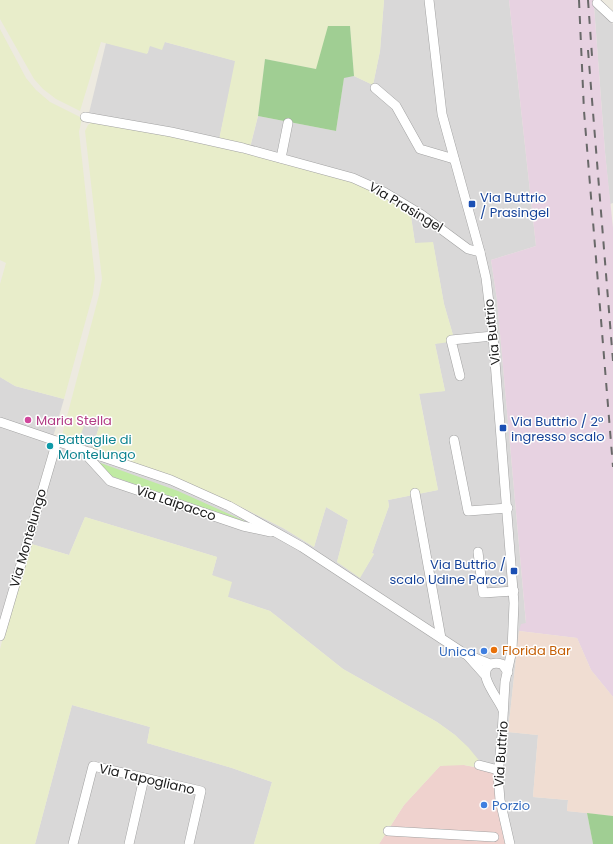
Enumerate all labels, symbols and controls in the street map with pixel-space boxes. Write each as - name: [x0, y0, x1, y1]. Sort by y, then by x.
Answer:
- street label: Via Prasingel: [365, 177, 447, 237]
- place label: Via Buttrio / Prasingel: [480, 188, 549, 222]
- marker: Via Buttrio / Prasingel: [467, 199, 477, 209]
- street label: Via Buttrio: [479, 298, 505, 366]
- place label: Maria Stella: [36, 411, 112, 430]
- place label: Via Buttrio / 2° ingresso scalo: [511, 412, 605, 446]
- marker: Maria Stella: [23, 415, 33, 425]
- marker: Via Buttrio / 2° ingresso scalo: [498, 423, 508, 433]
- place label: Battaglie di Montelungo: [58, 430, 136, 464]
- marker: Battaglie di Montelungo: [45, 441, 55, 451]
- street label: Via Laipacco: [133, 480, 219, 526]
- street label: Via Montelungo: [5, 486, 51, 590]
- place label: Via Buttrio / scalo Udine Parco: [390, 555, 506, 589]
- marker: Via Buttrio / scalo Udine Parco: [509, 566, 519, 576]
- place label: Florida Bar: [502, 641, 571, 660]
- place label: Unica: [439, 642, 476, 661]
- marker: Florida Bar: [489, 645, 499, 655]
- marker: Unica: [479, 646, 489, 656]
- street label: Via Buttrio: [489, 720, 513, 788]
- street label: Via Tapogliano: [97, 759, 197, 799]
- place label: Porzio: [492, 796, 530, 815]
- marker: Porzio: [479, 800, 489, 810]

